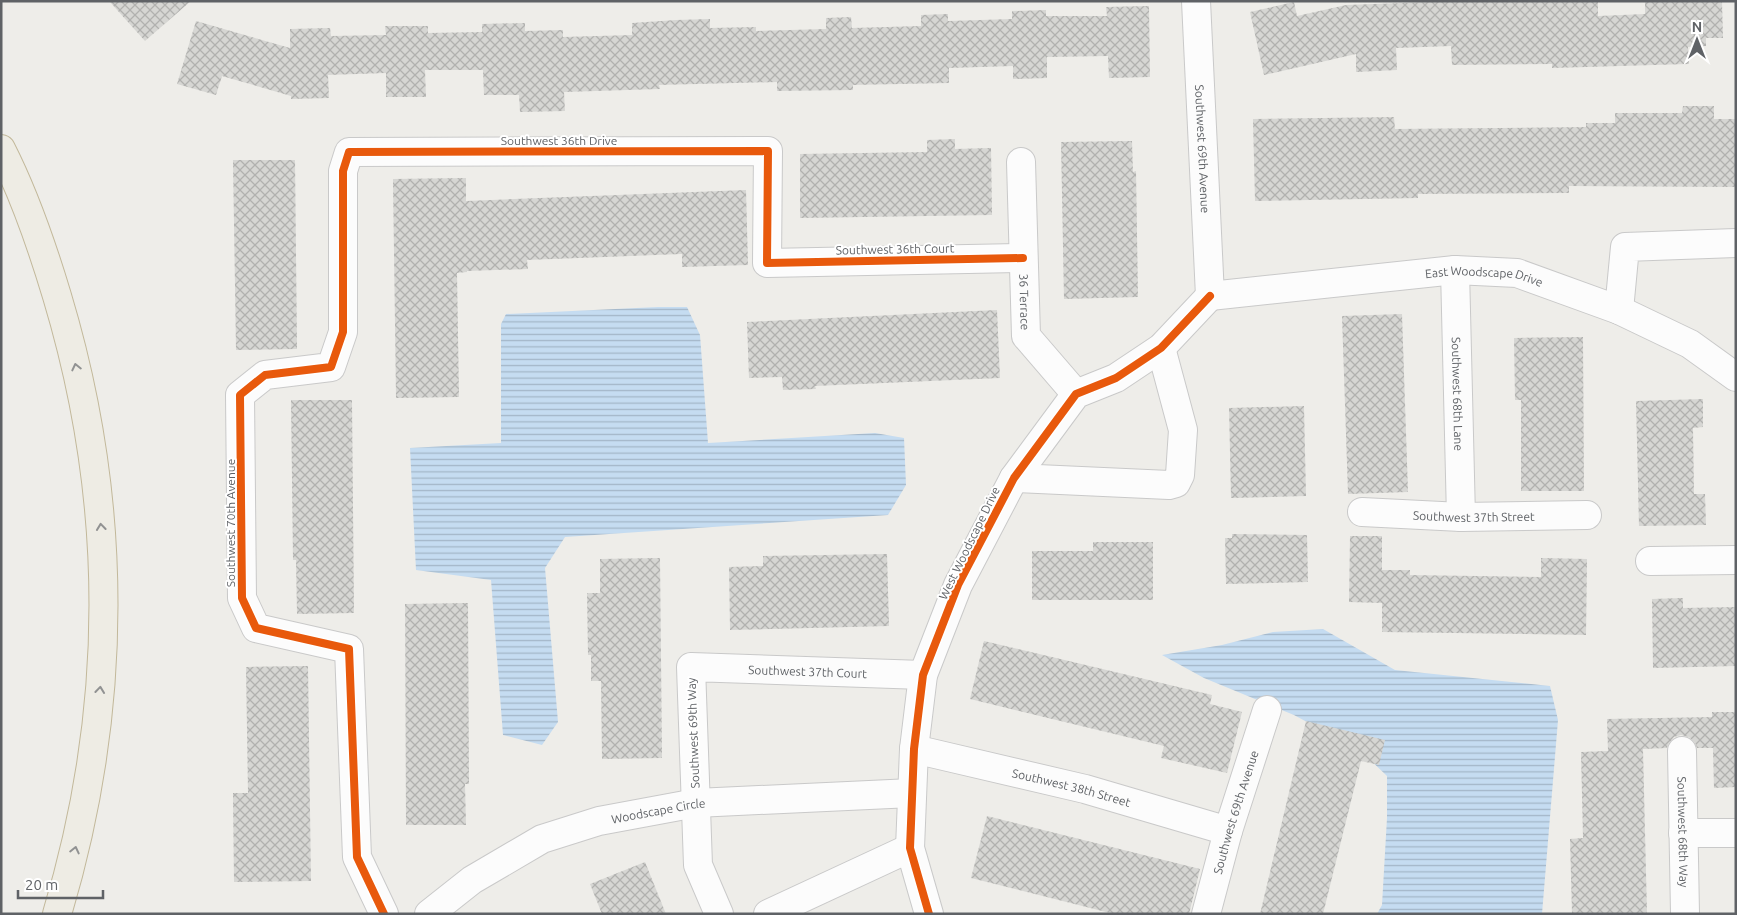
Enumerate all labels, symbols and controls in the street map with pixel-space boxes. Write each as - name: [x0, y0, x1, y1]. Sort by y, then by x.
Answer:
- north arrow: [1672, 15, 1722, 65]
- text: N: [1692, 19, 1702, 35]
- street label: Southwest 69th Avenue: [1193, 84, 1213, 213]
- street label: Southwest 36th Drive: [501, 134, 617, 147]
- street label: Southwest 36th Court: [836, 241, 955, 257]
- street label: East Woodscape Drive: [1424, 263, 1545, 288]
- street label: 36 Terrace: [1018, 274, 1032, 330]
- street label: Southwest 68th Lane: [1450, 337, 1466, 451]
- one-way arrow: [71, 362, 82, 371]
- street label: Southwest 70th Avenue: [224, 459, 237, 587]
- street label: West Woodscape Drive: [936, 484, 1002, 602]
- street label: Southwest 37th Street: [1413, 508, 1535, 524]
- one-way arrow: [96, 523, 107, 531]
- street label: Southwest 37th Court: [748, 662, 867, 680]
- street label: Southwest 69th Way: [685, 677, 701, 789]
- one-way arrow: [94, 685, 105, 693]
- street label: Southwest 69th Avenue: [1210, 749, 1260, 875]
- street label: Southwest 38th Street: [1011, 766, 1132, 809]
- street label: Southwest 68th Way: [1676, 776, 1691, 888]
- street label: Woodscape Circle: [610, 796, 706, 825]
- one-way arrow: [69, 846, 80, 854]
- scale bar: [18, 868, 102, 900]
- text: 20 m: [25, 876, 58, 893]

